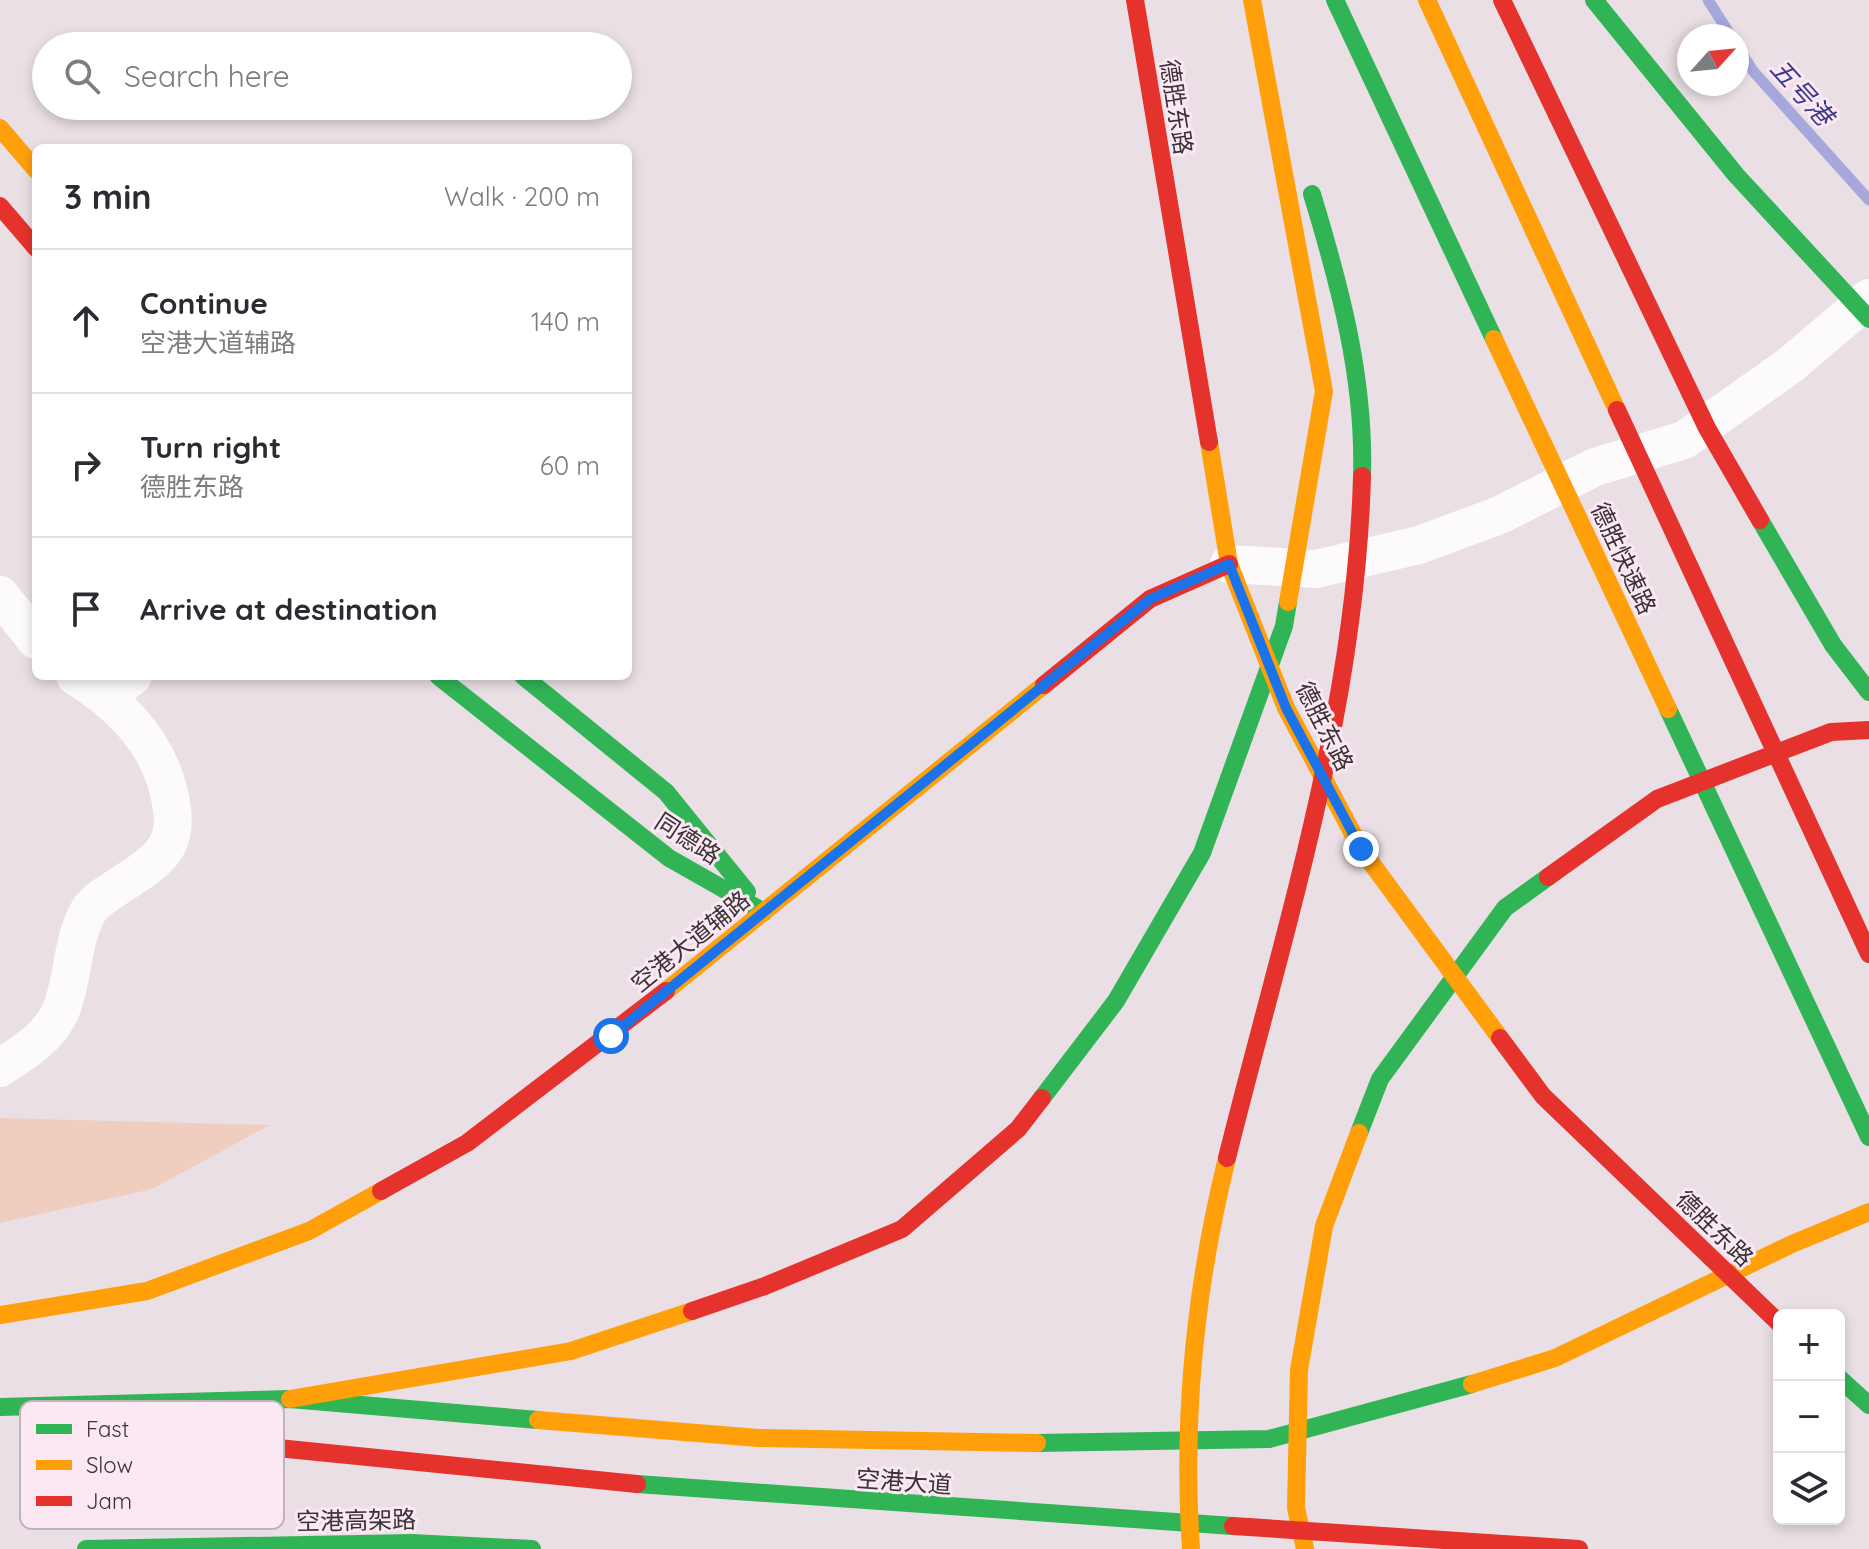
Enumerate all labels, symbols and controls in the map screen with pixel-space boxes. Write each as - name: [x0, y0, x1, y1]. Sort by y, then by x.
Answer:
- north arrow: [1677, 24, 1749, 96]
- search box: [32, 32, 632, 120]
- water label: 五号港: [1764, 52, 1843, 135]
- icon: search: [60, 54, 104, 98]
- text: Search here: [124, 57, 290, 95]
- street label: 德胜东路: [1155, 57, 1199, 157]
- text: 3 min: [64, 175, 151, 218]
- text: Walk · 200 m: [444, 180, 600, 213]
- text: Continue: [140, 284, 268, 322]
- icon: ahead: [64, 299, 108, 343]
- text: 140 m: [531, 305, 600, 338]
- text: 空港大道辅路: [140, 326, 296, 359]
- text: Turn right: [140, 428, 281, 466]
- icon: right: [64, 443, 108, 487]
- text: 60 m: [540, 449, 600, 482]
- text: 德胜东路: [140, 470, 244, 503]
- street label: 德胜快速路: [1585, 497, 1663, 619]
- icon: arrive: [64, 587, 108, 631]
- text: Arrive at destination: [140, 590, 438, 628]
- street label: 德胜东路: [1290, 676, 1360, 776]
- street label: 同德路: [650, 806, 726, 870]
- route end: [1343, 831, 1379, 867]
- street label: 空港大道辅路: [625, 884, 755, 998]
- route start: [593, 1018, 629, 1054]
- street label: 德胜东路: [1670, 1184, 1760, 1272]
- map controls: [1773, 1309, 1845, 1525]
- button: +: [1773, 1309, 1845, 1381]
- button: −: [1773, 1381, 1845, 1453]
- legend: [20, 1401, 284, 1529]
- text: Fast: [86, 1415, 129, 1443]
- text: Slow: [86, 1451, 133, 1479]
- button: layers: [1773, 1453, 1845, 1525]
- street label: 空港大道: [855, 1463, 953, 1499]
- text: Jam: [86, 1487, 132, 1515]
- street label: 空港高架路: [296, 1504, 416, 1536]

